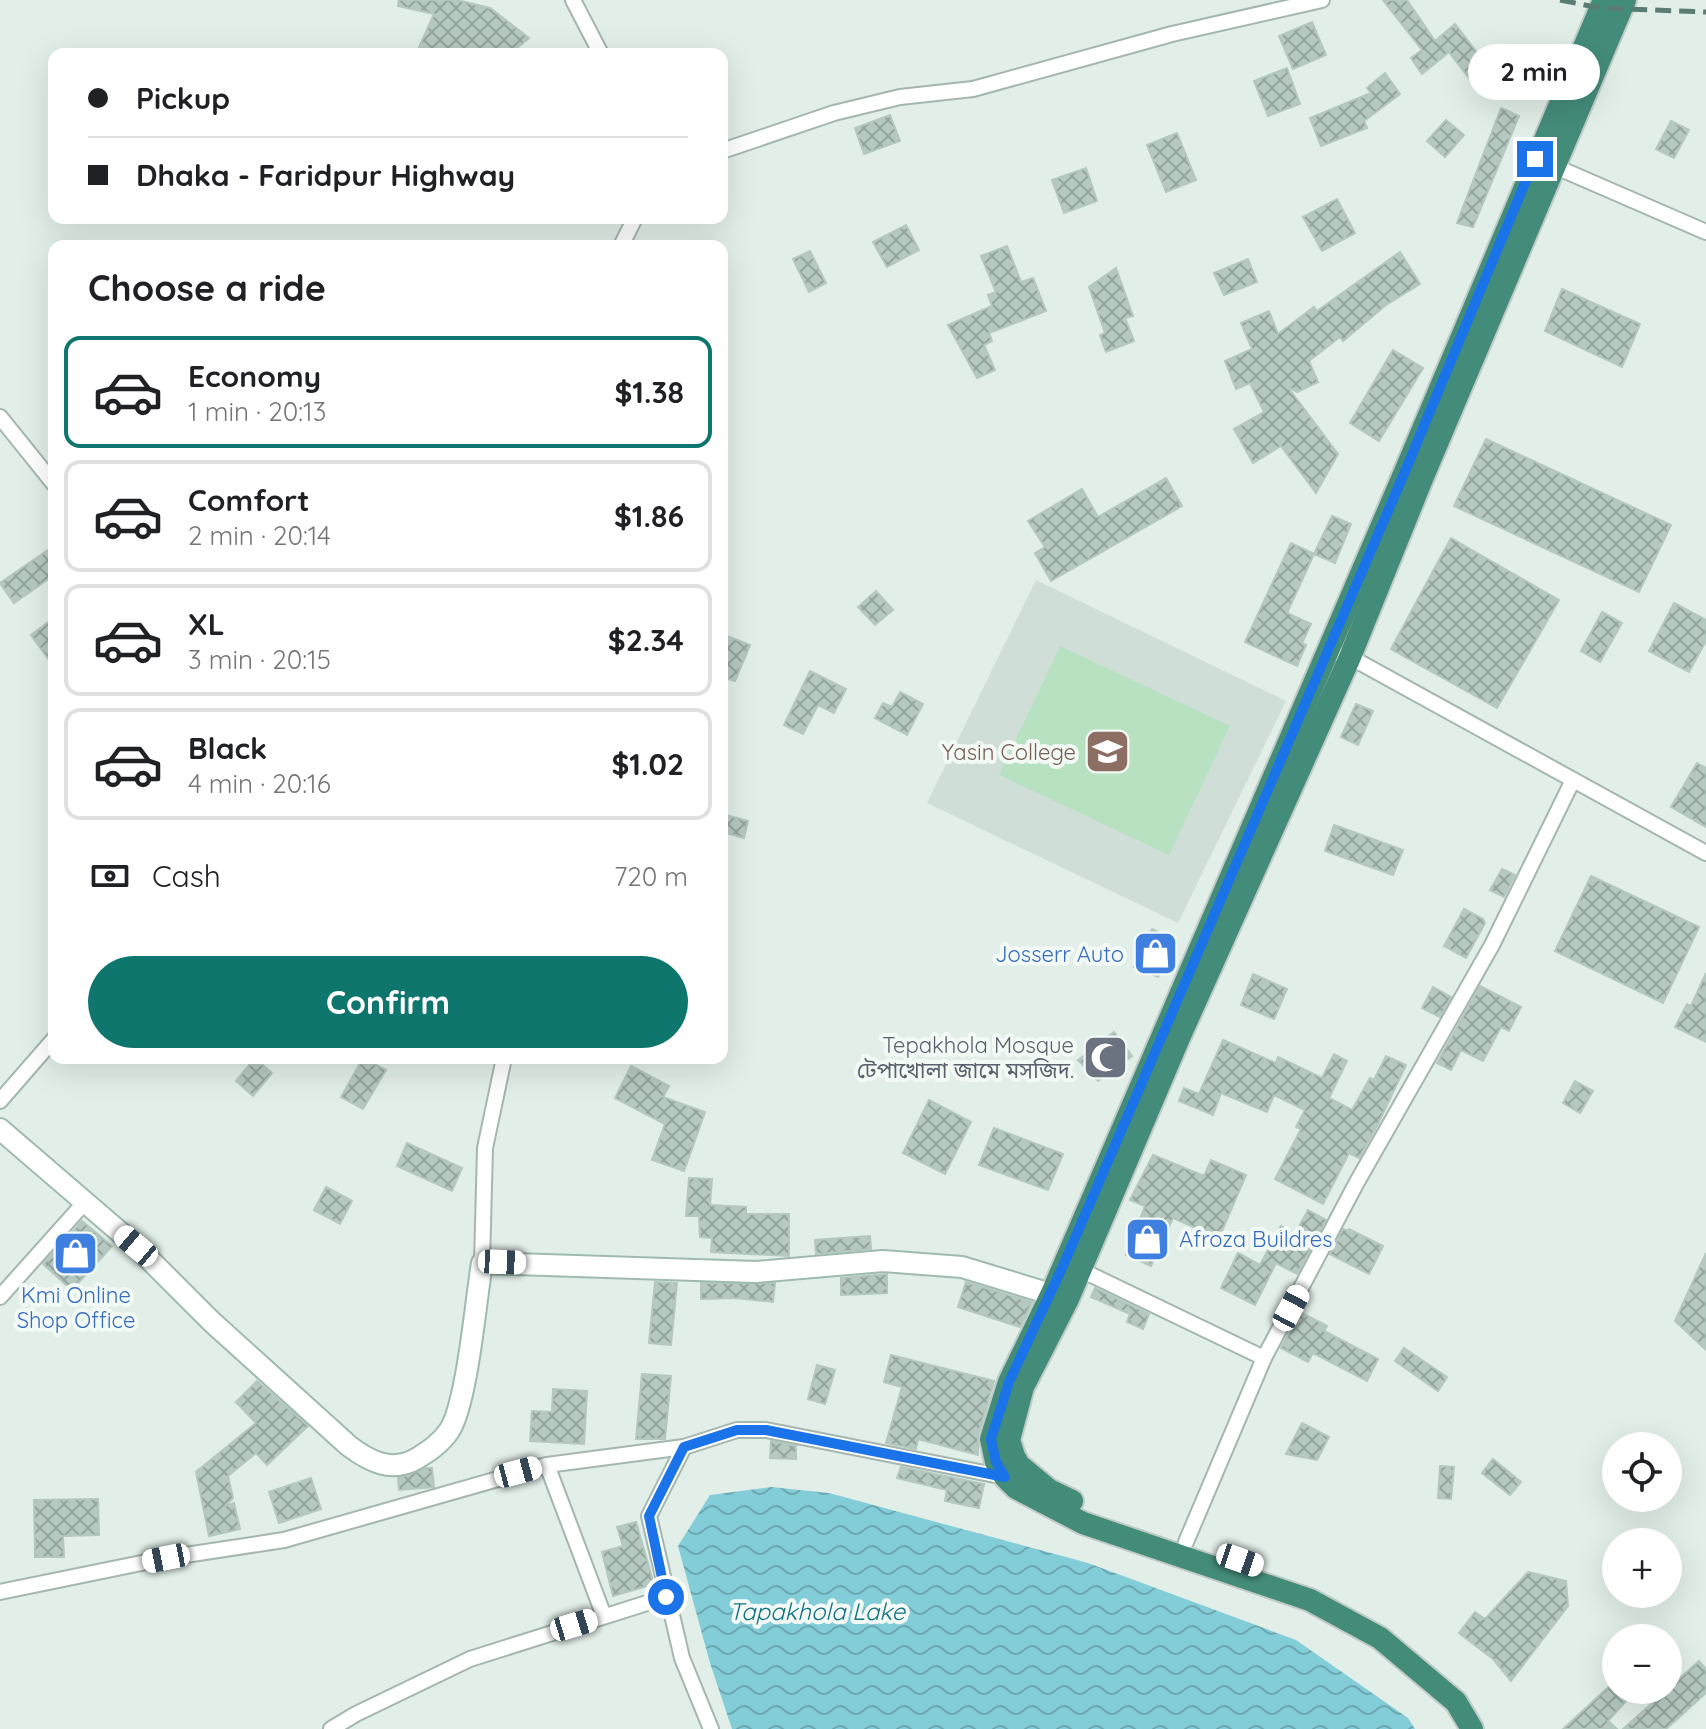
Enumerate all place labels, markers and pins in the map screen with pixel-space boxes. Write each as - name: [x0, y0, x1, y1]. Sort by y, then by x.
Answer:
- school or university icon: Yasin College: [1083, 728, 1131, 776]
- place label: Yasin College: [942, 738, 1076, 766]
- shop icon: Josserr Auto: [1131, 930, 1179, 978]
- place label: Josserr Auto: [995, 940, 1124, 968]
- place label: Tepakhola Mosque টেপাখোলা জামে মসজিদ.: [857, 1031, 1074, 1084]
- mosque icon: Tepakhola Mosque টেপাখোলা জামে মসজিদ.: [1081, 1034, 1129, 1082]
- shop icon: Afroza Buildres: [1124, 1215, 1172, 1263]
- place label: Afroza Buildres: [1179, 1225, 1333, 1253]
- shop icon: Kmi Online Shop Office: [52, 1230, 100, 1278]
- place label: Kmi Online Shop Office: [17, 1281, 135, 1334]

